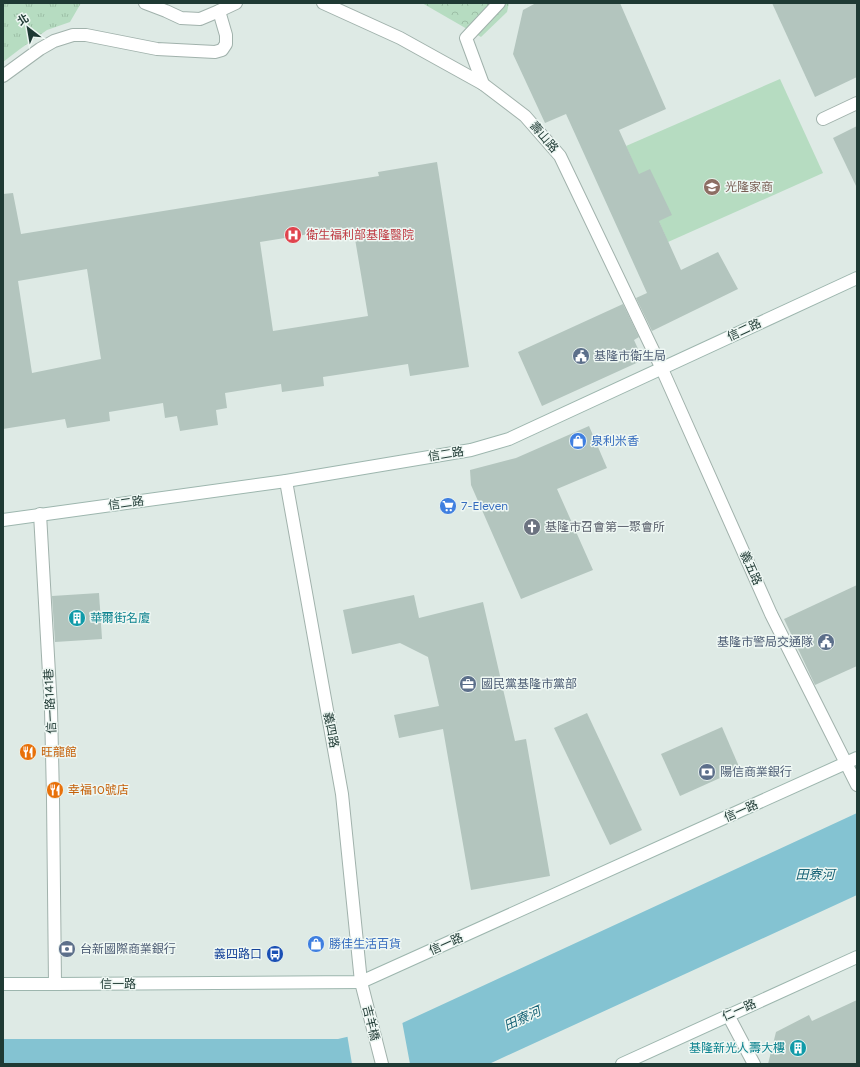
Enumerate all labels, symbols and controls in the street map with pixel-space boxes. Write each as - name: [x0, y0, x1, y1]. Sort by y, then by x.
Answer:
- north arrow: [8, 8, 48, 48]
- text: 北: [15, 11, 31, 28]
- street label: 壽山路: [527, 119, 561, 155]
- school or university icon: 光隆家商: [702, 177, 722, 197]
- place label: 光隆家商: [725, 180, 773, 194]
- hospital icon: 衛生福利部基隆醫院: [283, 225, 303, 245]
- place label: 衛生福利部基隆醫院: [306, 228, 414, 242]
- street label: 信二路: [725, 316, 763, 344]
- public building icon: 基隆市衛生局: [571, 346, 591, 366]
- place label: 基隆市衛生局: [594, 349, 666, 363]
- shop icon: 泉利米香: [568, 431, 588, 451]
- place label: 泉利米香: [591, 434, 639, 448]
- street label: 信二路: [427, 444, 465, 464]
- street label: 信二路: [107, 494, 145, 512]
- supermarket icon: 7-Eleven: [438, 496, 458, 516]
- place label: 7-Eleven: [461, 499, 508, 513]
- church icon: 基隆市召會第一聚會所: [522, 517, 542, 537]
- place label: 基隆市召會第一聚會所: [545, 520, 665, 534]
- street label: 義五路: [737, 549, 765, 587]
- building icon: 華爾街名廈: [67, 608, 87, 628]
- place label: 華爾街名廈: [90, 611, 150, 625]
- public building icon: 基隆市警局交通隊: [816, 632, 836, 652]
- place label: 基隆市警局交通隊: [717, 635, 813, 649]
- street label: 信一路141巷: [41, 668, 59, 734]
- office icon: 國民黨基隆市黨部: [458, 674, 478, 694]
- place label: 國民黨基隆市黨部: [481, 677, 577, 691]
- street label: 義四路: [321, 711, 341, 749]
- restaurant icon: 旺龍館: [18, 742, 38, 762]
- place label: 旺龍館: [41, 745, 77, 759]
- bank icon: 陽信商業銀行: [697, 762, 717, 782]
- place label: 陽信商業銀行: [720, 765, 792, 779]
- restaurant icon: 幸福10號店: [45, 780, 65, 800]
- place label: 幸福10號店: [68, 783, 129, 797]
- street label: 信一路: [722, 797, 760, 825]
- water label: 田寮河: [795, 867, 837, 882]
- street label: 信一路: [427, 930, 465, 958]
- shop icon: 勝佳生活百貨: [306, 934, 326, 954]
- place label: 勝佳生活百貨: [329, 937, 401, 951]
- bank icon: 台新國際商業銀行: [57, 939, 77, 959]
- place label: 台新國際商業銀行: [80, 942, 176, 956]
- bus stop icon: 義四路口: [265, 944, 285, 964]
- place label: 義四路口: [214, 947, 262, 961]
- street label: 信一路: [100, 977, 136, 991]
- street label: 仁一路: [720, 996, 758, 1024]
- water label: 田寮河: [501, 1002, 546, 1033]
- street label: 吉羊橋: [360, 1004, 382, 1042]
- building icon: 基隆新光人壽大樓: [788, 1038, 808, 1058]
- place label: 基隆新光人壽大樓: [689, 1041, 785, 1055]

